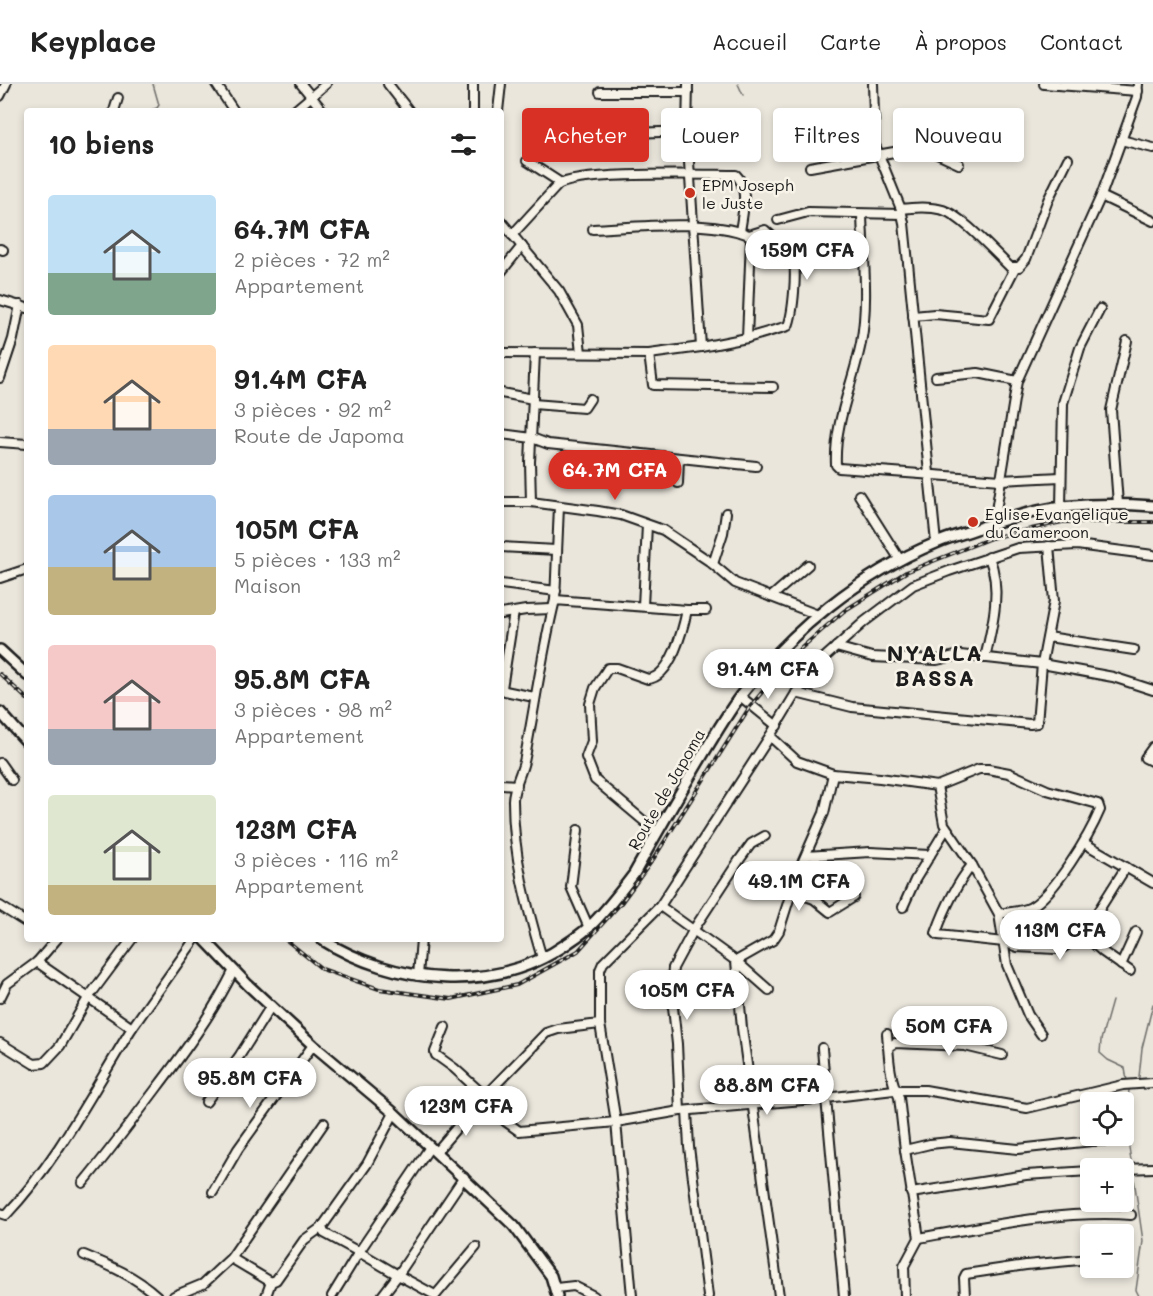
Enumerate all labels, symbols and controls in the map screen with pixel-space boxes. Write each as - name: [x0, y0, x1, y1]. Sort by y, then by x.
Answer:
- text: Keyplace: [30, 23, 156, 59]
- text: Accueil: [712, 28, 787, 55]
- text: Carte: [820, 28, 881, 55]
- text: À propos: [914, 28, 1007, 55]
- text: Contact: [1040, 28, 1123, 55]
- chip: Acheter: [522, 108, 649, 162]
- chip: Louer: [661, 108, 761, 162]
- chip: Filtres: [773, 108, 881, 162]
- chip: Nouveau: [893, 108, 1024, 162]
- text: 10 biens: [48, 127, 154, 161]
- icon: filters: [447, 128, 480, 161]
- place label: EPM Joseph le Juste: [702, 174, 794, 213]
- marker: EPM Joseph le Juste: [683, 186, 697, 200]
- text: 64.7M CFA: [234, 212, 371, 246]
- icon: home: [96, 219, 168, 291]
- pin: 159M CFA: [745, 230, 869, 281]
- text: 159M CFA: [759, 236, 855, 262]
- text: 2 pièces · 72 m²: [234, 246, 390, 272]
- text: Appartement: [234, 272, 364, 298]
- text: 91.4M CFA: [234, 362, 368, 396]
- icon: home: [96, 369, 168, 441]
- text: 3 pièces · 92 m²: [234, 396, 391, 422]
- text: Route de Japoma: [234, 422, 405, 448]
- pin: 64.7M CFA: [546, 450, 684, 501]
- text: 64.7M CFA: [562, 456, 668, 482]
- place label: Eglise Evangelique du Cameroon: [985, 503, 1129, 542]
- text: 105M CFA: [234, 512, 359, 546]
- marker: Eglise Evangelique du Cameroon: [966, 515, 980, 529]
- icon: home: [96, 519, 168, 591]
- text: 5 pièces · 133 m²: [234, 546, 401, 572]
- text: Maison: [234, 572, 301, 598]
- district label: NYALLA BASSA: [887, 638, 983, 692]
- pin: 91.4M CFA: [699, 649, 837, 700]
- text: 91.4M CFA: [717, 655, 819, 681]
- text: 95.8M CFA: [234, 662, 371, 696]
- icon: home: [96, 669, 168, 741]
- text: 3 pièces · 98 m²: [234, 696, 392, 722]
- text: Appartement: [234, 722, 364, 748]
- street label: Route de Japoma: [623, 725, 709, 853]
- text: 123M CFA: [234, 812, 358, 846]
- icon: home: [96, 819, 168, 891]
- text: 3 pièces · 116 m²: [234, 846, 398, 872]
- pin: 49.1M CFA: [730, 861, 868, 912]
- text: 49.1M CFA: [748, 867, 850, 893]
- text: Appartement: [234, 872, 364, 898]
- pin: 113M CFA: [998, 910, 1122, 961]
- text: 113M CFA: [1014, 916, 1106, 942]
- pin: 105M CFA: [625, 970, 749, 1021]
- text: 105M CFA: [639, 976, 735, 1002]
- pin: 50M CFA: [894, 1006, 1004, 1057]
- text: 50M CFA: [905, 1012, 993, 1038]
- pin: 95.8M CFA: [181, 1058, 319, 1109]
- text: 95.8M CFA: [197, 1064, 303, 1090]
- pin: 88.8M CFA: [698, 1065, 836, 1116]
- text: 88.8M CFA: [714, 1071, 820, 1097]
- pin: 123M CFA: [404, 1086, 528, 1137]
- text: 123M CFA: [418, 1092, 514, 1118]
- map controls: [1080, 1092, 1134, 1278]
- button: locate: [1080, 1092, 1134, 1146]
- button: +: [1080, 1158, 1134, 1212]
- button: −: [1080, 1224, 1134, 1278]

